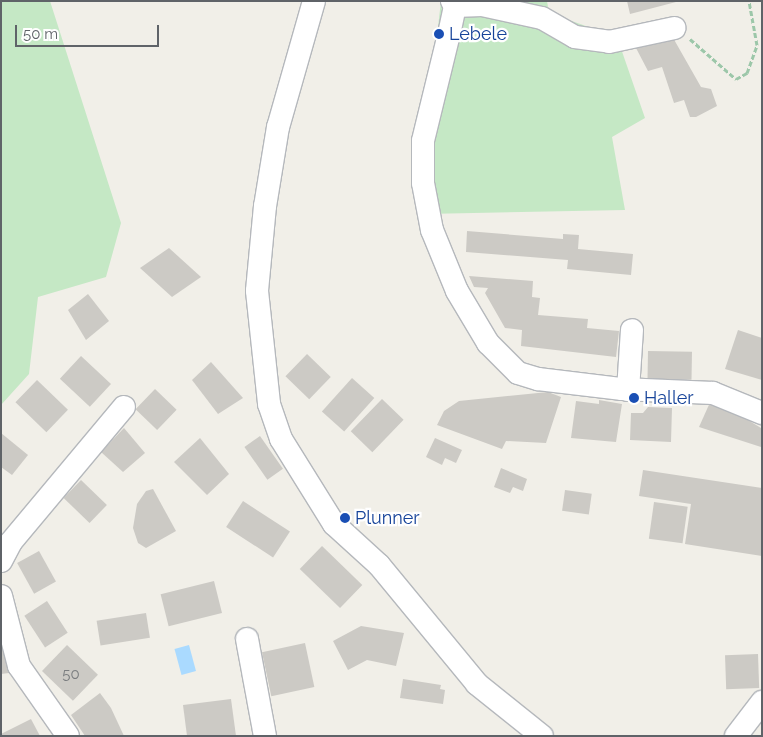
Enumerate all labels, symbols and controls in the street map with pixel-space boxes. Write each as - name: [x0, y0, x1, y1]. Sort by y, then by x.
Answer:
- scale bar: [18, 15, 161, 47]
- place label: Lebele: [449, 23, 507, 45]
- text: 50 m: [23, 25, 58, 43]
- marker: Lebele: [433, 28, 445, 40]
- place label: Haller: [644, 387, 694, 409]
- marker: Haller: [628, 392, 640, 404]
- place label: Plunner: [355, 507, 420, 529]
- marker: Plunner: [339, 512, 351, 524]
- house number: 50: [62, 666, 80, 684]

